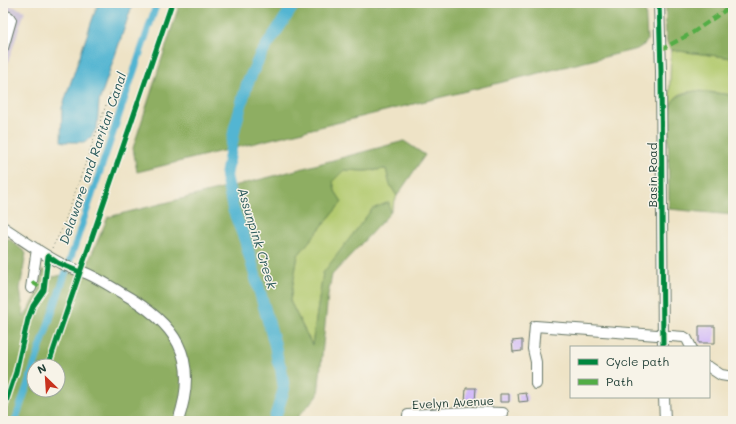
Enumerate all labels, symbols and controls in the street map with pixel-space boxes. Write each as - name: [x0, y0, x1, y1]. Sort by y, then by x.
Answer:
- water label: Delaware and Raritan Canal: [54, 69, 130, 246]
- street label: Basin Road: [644, 142, 660, 207]
- water label: Assunpink Creek: [235, 185, 282, 292]
- legend: [570, 346, 710, 398]
- text: Cycle path: [606, 353, 669, 369]
- north arrow: [26, 358, 66, 398]
- text: N: [35, 360, 49, 377]
- text: Path: [606, 373, 633, 389]
- street label: Evelyn Avenue: [412, 392, 494, 412]

